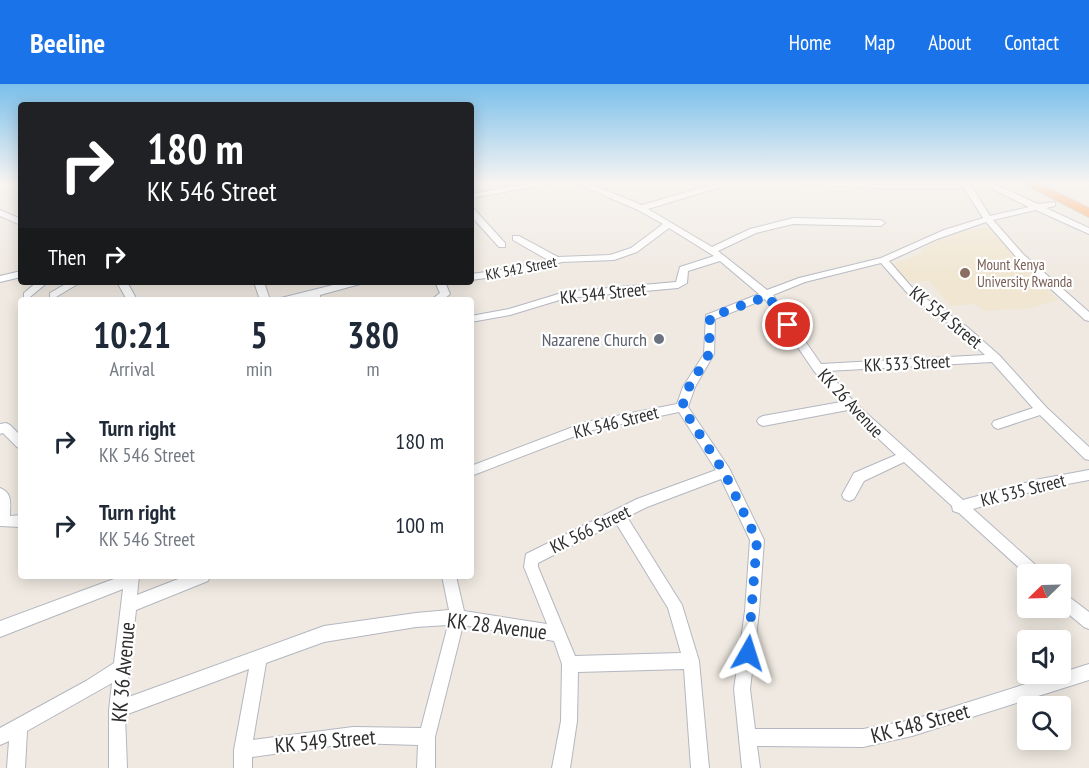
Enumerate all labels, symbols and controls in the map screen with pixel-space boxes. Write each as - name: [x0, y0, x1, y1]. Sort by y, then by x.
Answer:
- text: Beeline: [30, 24, 105, 61]
- text: Home: [789, 29, 831, 56]
- text: Map: [864, 29, 895, 56]
- text: About: [928, 29, 971, 56]
- text: Contact: [1004, 29, 1059, 56]
- text: 180 m: [147, 121, 244, 176]
- icon: right: [48, 126, 126, 204]
- text: KK 546 Street: [147, 174, 277, 208]
- icon: right: [98, 240, 131, 273]
- text: Then: [48, 243, 86, 271]
- street label: KK 542 Street: [484, 252, 558, 284]
- place label: Mount Kenya University Rwanda: [977, 255, 1072, 291]
- marker: Mount Kenya University Rwanda: [958, 266, 972, 280]
- street label: KK 544 Street: [559, 277, 647, 309]
- street label: KK 554 Street: [905, 281, 987, 353]
- pin: [762, 299, 813, 350]
- icon: arrive: [771, 308, 804, 341]
- text: 10:21: [93, 311, 171, 358]
- text: 5: [250, 311, 268, 358]
- text: 380: [347, 311, 399, 358]
- place label: Nazarene Church: [542, 328, 647, 351]
- marker: Nazarene Church: [652, 332, 666, 346]
- street label: KK 533 Street: [863, 349, 951, 377]
- text: Arrival: [109, 356, 155, 382]
- text: min: [246, 356, 272, 382]
- text: m: [367, 356, 380, 382]
- street label: KK 26 Avenue: [813, 364, 889, 442]
- street label: KK 546 Street: [571, 400, 661, 444]
- text: Turn right: [99, 414, 176, 442]
- icon: right: [48, 425, 81, 458]
- text: 180 m: [395, 427, 444, 455]
- text: KK 546 Street: [99, 442, 195, 468]
- street label: KK 535 Street: [978, 468, 1068, 512]
- text: Turn right: [99, 498, 176, 526]
- street label: KK 566 Street: [546, 500, 634, 558]
- icon: right: [48, 509, 81, 542]
- text: 100 m: [395, 511, 444, 539]
- text: KK 546 Street: [99, 526, 195, 552]
- north arrow: [1017, 564, 1071, 618]
- map controls: [1017, 564, 1071, 750]
- street label: KK 28 Avenue: [445, 606, 549, 646]
- street label: KK 36 Avenue: [105, 621, 141, 723]
- position arrow: [716, 621, 780, 685]
- button: sound: [1017, 630, 1071, 684]
- button: search: [1017, 696, 1071, 750]
- street label: KK 548 Street: [868, 697, 972, 749]
- street label: KK 549 Street: [274, 723, 377, 759]

